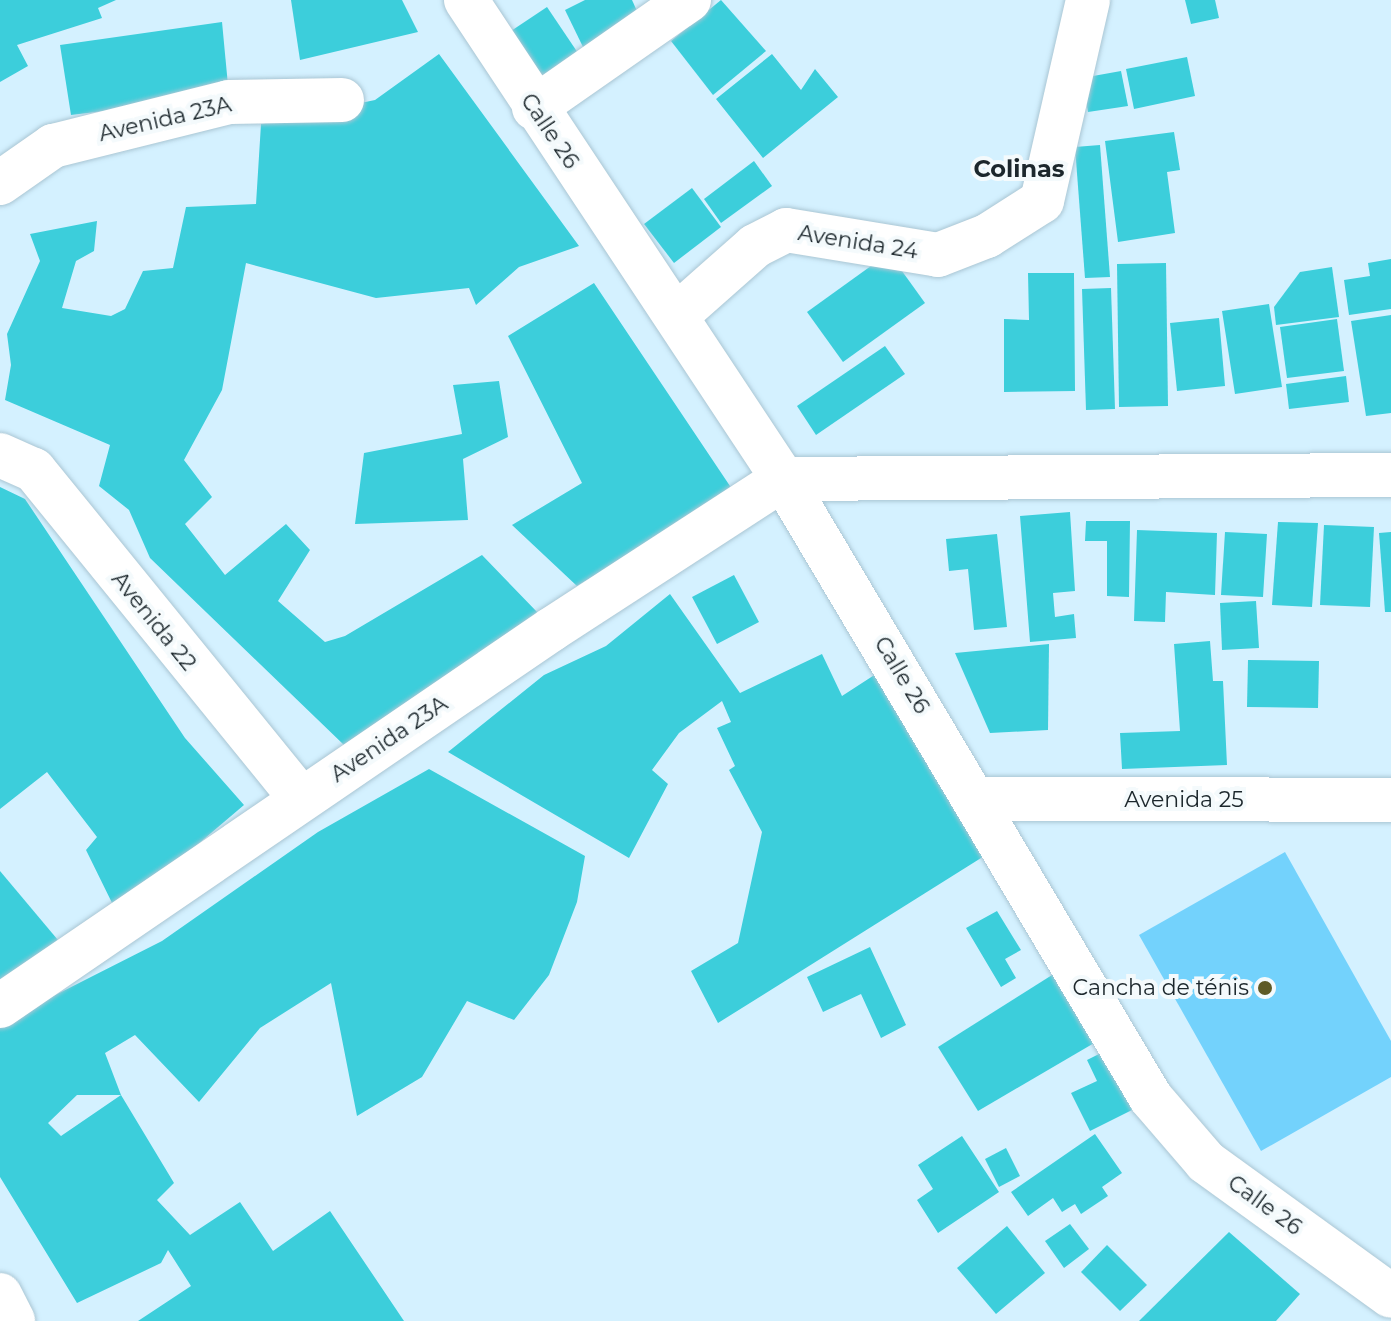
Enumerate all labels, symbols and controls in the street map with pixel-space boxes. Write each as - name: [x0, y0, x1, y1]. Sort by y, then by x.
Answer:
- street label: Calle 26: [515, 88, 585, 174]
- street label: Avenida 23A: [96, 91, 234, 147]
- district label: Colinas: [973, 155, 1065, 183]
- street label: Avenida 24: [796, 219, 920, 265]
- street label: Avenida 22: [106, 566, 202, 676]
- street label: Calle 26: [869, 632, 935, 718]
- street label: Avenida 23A: [326, 690, 452, 788]
- street label: Avenida 25: [1124, 787, 1244, 813]
- place label: Cancha de ténis: [1073, 975, 1249, 1001]
- marker: Cancha de ténis: [1256, 979, 1274, 997]
- street label: Calle 26: [1223, 1169, 1307, 1241]

